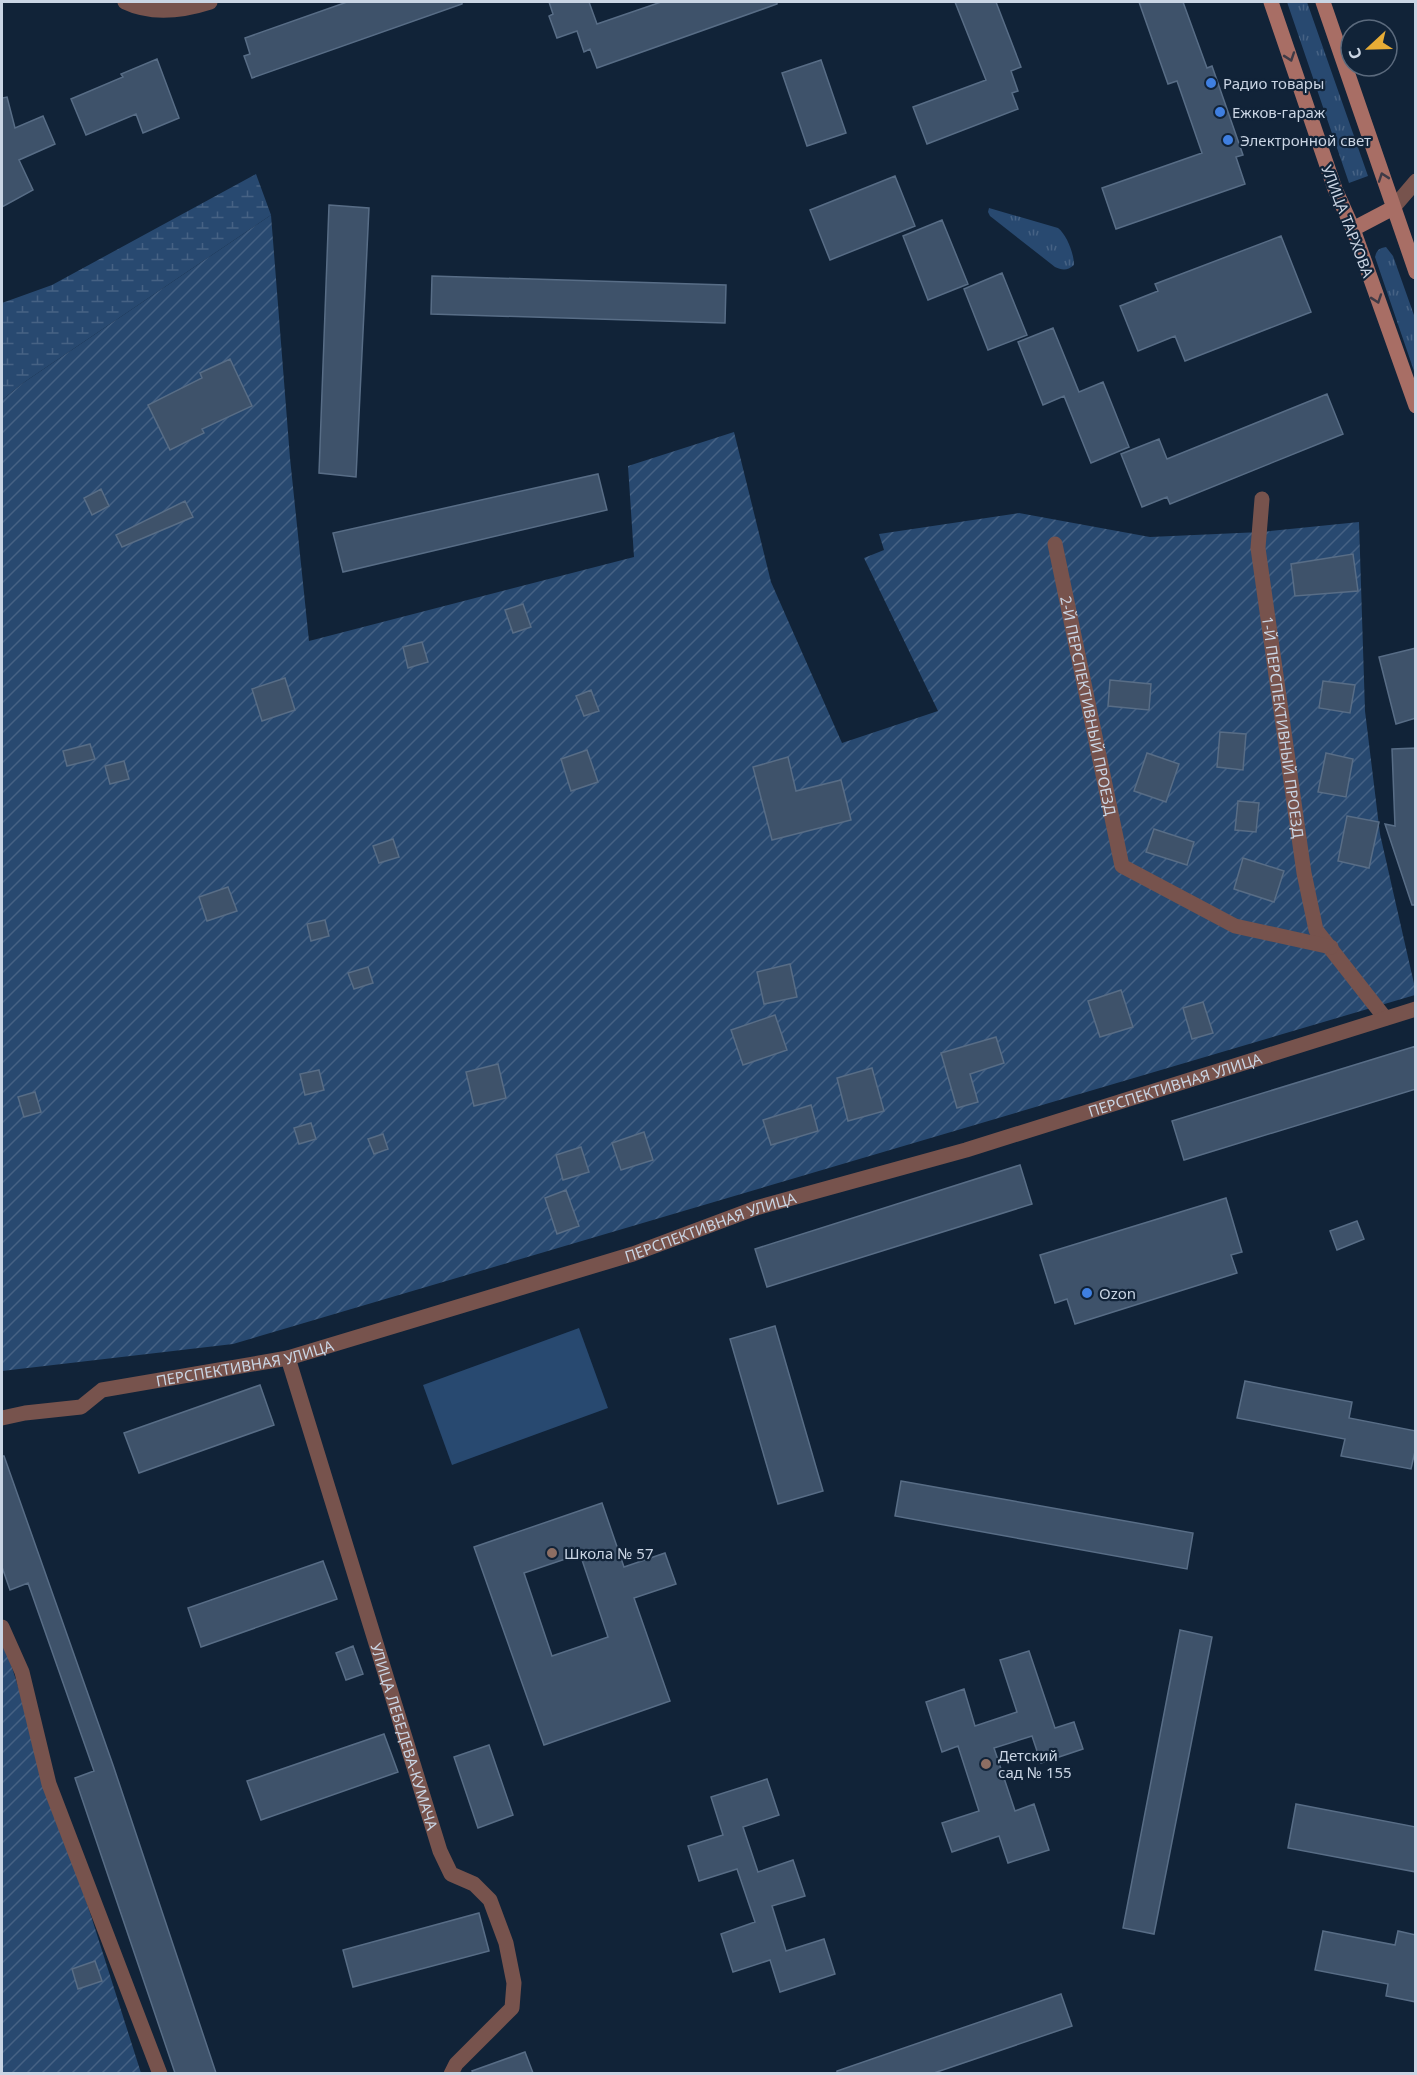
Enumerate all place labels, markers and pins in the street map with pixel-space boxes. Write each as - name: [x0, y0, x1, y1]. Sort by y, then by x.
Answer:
- place label: Радио товары: [1223, 73, 1324, 93]
- marker: Радио товары: [1204, 76, 1218, 90]
- place label: Ежков-гараж: [1232, 102, 1326, 122]
- marker: Ежков-гараж: [1213, 105, 1227, 119]
- place label: Электронной свет: [1240, 130, 1371, 150]
- marker: Электронной свет: [1221, 133, 1235, 147]
- place label: Ozon: [1099, 1283, 1136, 1303]
- marker: Ozon: [1080, 1286, 1094, 1300]
- place label: Школа № 57: [564, 1543, 654, 1563]
- marker: Школа № 57: [545, 1546, 559, 1560]
- place label: Детский сад № 155: [998, 1745, 1072, 1782]
- marker: Детский сад № 155: [979, 1757, 993, 1771]

